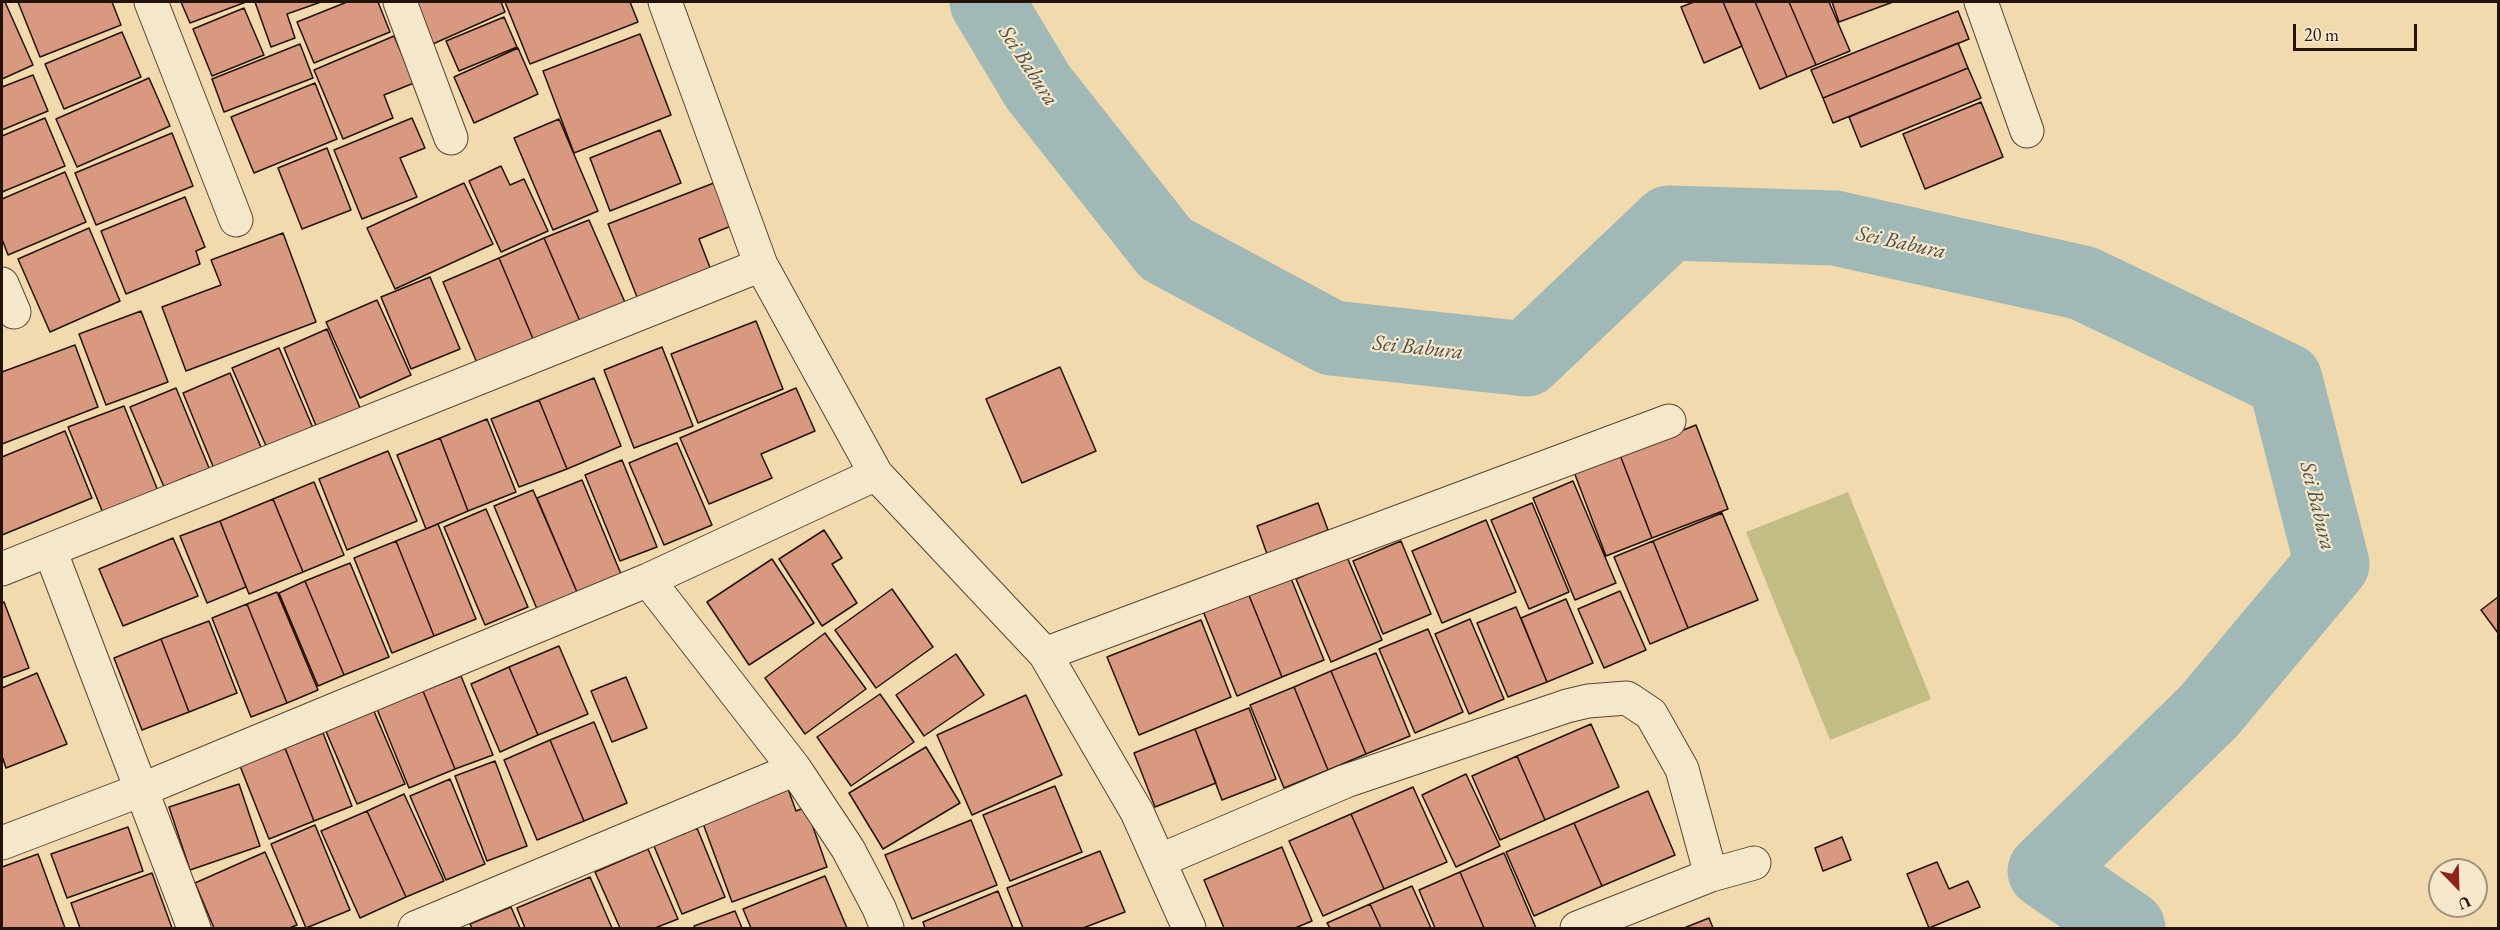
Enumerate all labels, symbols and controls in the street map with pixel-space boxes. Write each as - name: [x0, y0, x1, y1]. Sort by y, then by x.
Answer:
- scale bar: [2296, 12, 2420, 50]
- water label: Sei Babura: [992, 21, 1064, 111]
- text: 20 m: [2304, 23, 2339, 46]
- water label: Sei Babura: [1854, 221, 1948, 265]
- water label: Sei Babura: [1372, 330, 1464, 366]
- water label: Sei Babura: [2293, 459, 2341, 553]
- north arrow: [2428, 858, 2488, 918]
- text: U: [2455, 891, 2474, 915]

